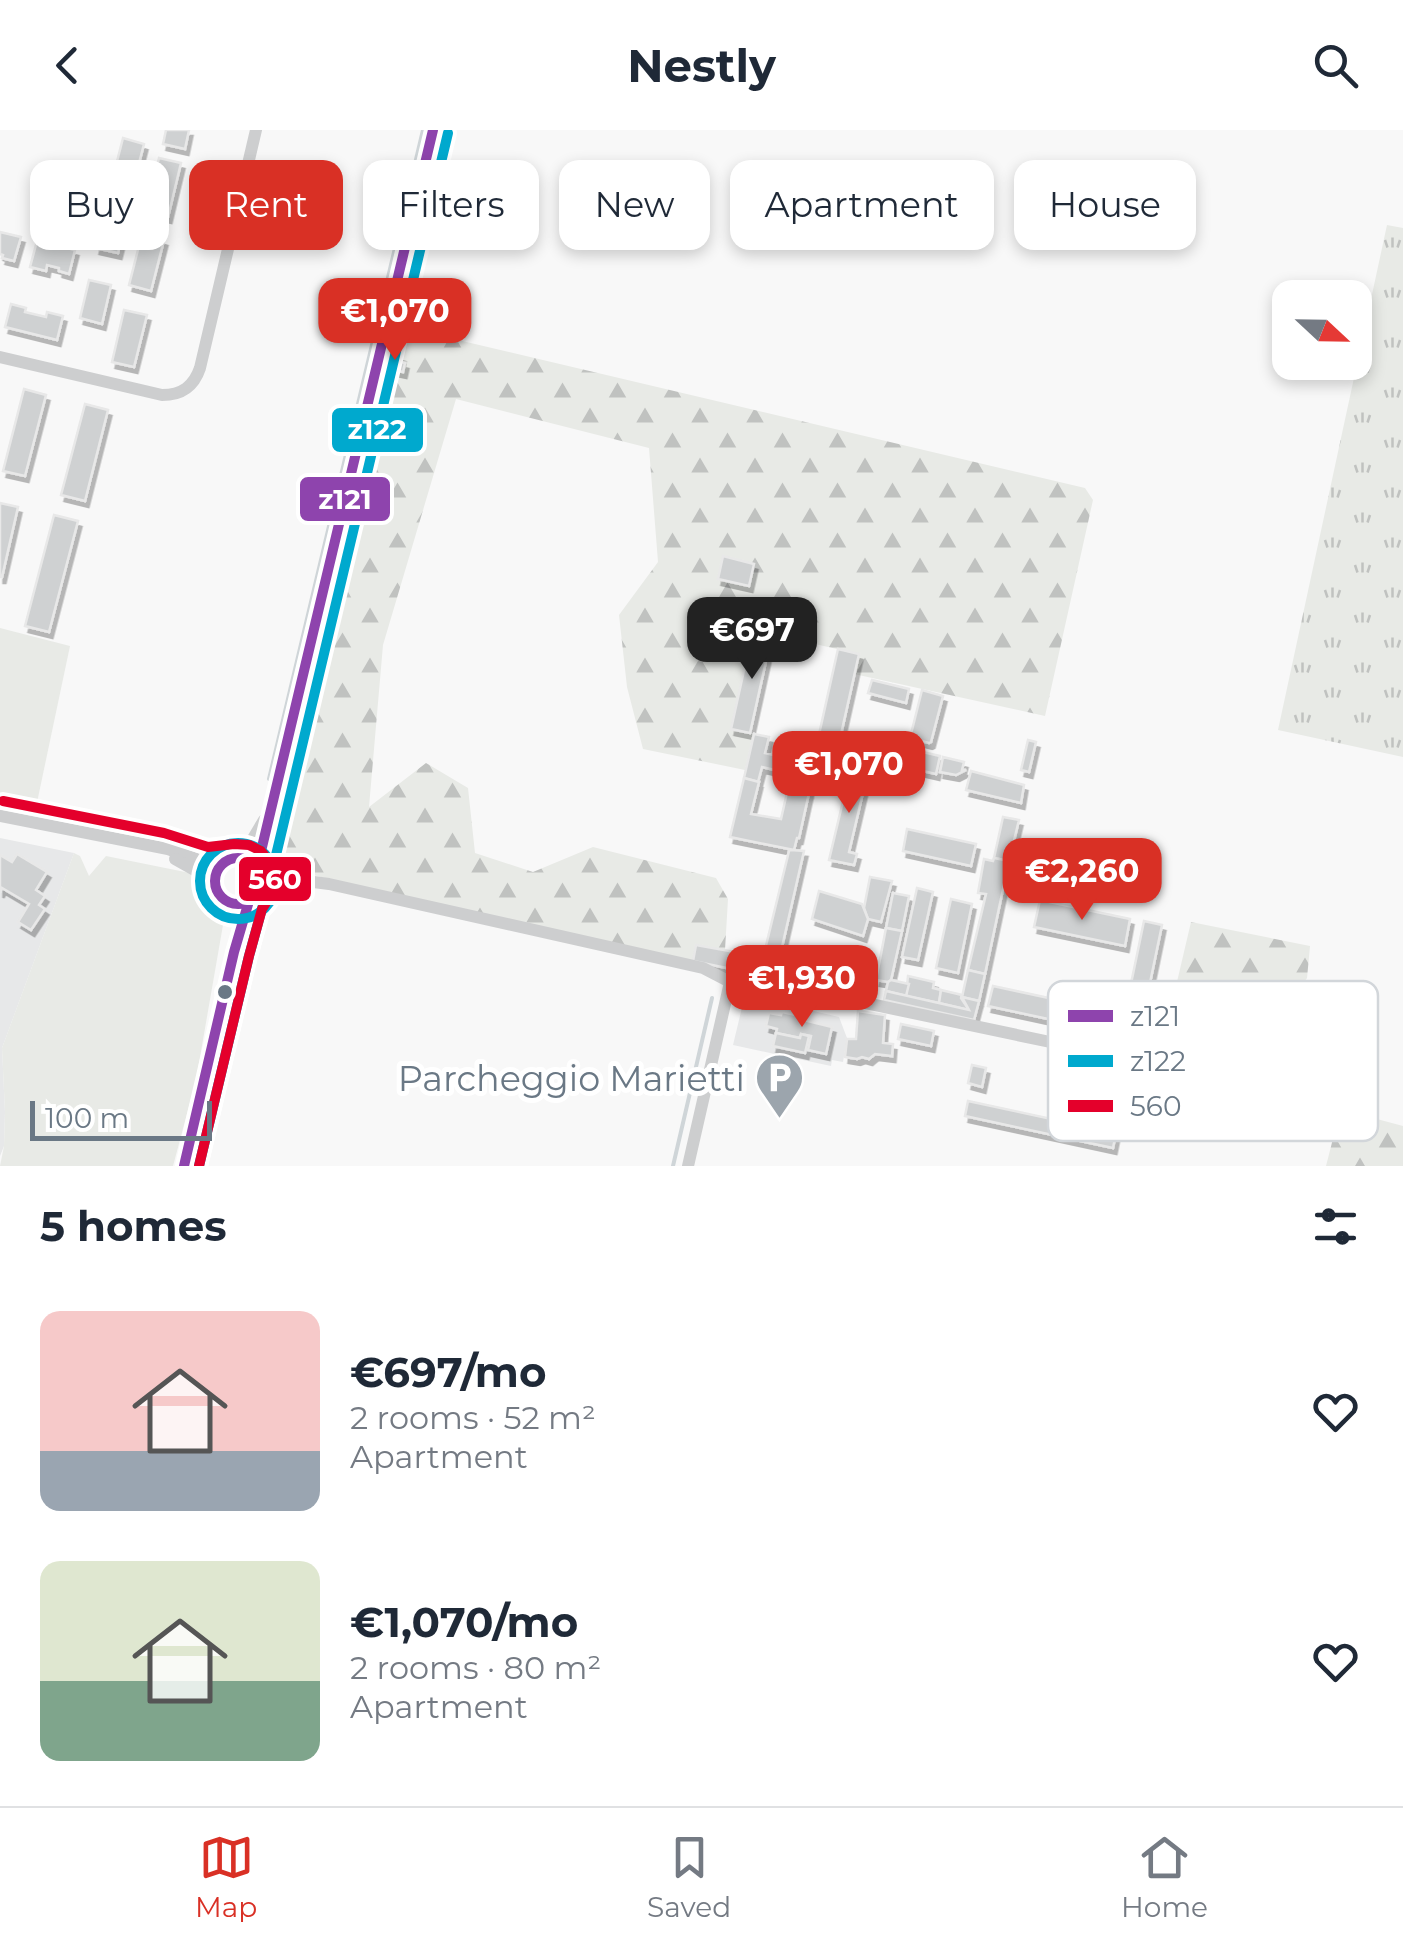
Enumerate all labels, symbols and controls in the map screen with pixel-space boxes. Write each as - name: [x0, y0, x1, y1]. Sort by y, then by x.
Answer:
- icon: back: [40, 38, 95, 93]
- text: Nestly: [627, 38, 776, 93]
- icon: search: [1308, 38, 1363, 93]
- chip: Buy: [30, 160, 169, 250]
- chip: Rent: [189, 160, 343, 250]
- chip: Filters: [363, 160, 539, 250]
- chip: New: [559, 160, 710, 250]
- chip: Apartment: [730, 160, 994, 250]
- chip: House: [1014, 160, 1196, 250]
- pin: €1,070: [314, 278, 476, 363]
- north arrow: [1272, 280, 1372, 380]
- map controls: [1272, 280, 1372, 380]
- text: €1,070: [340, 291, 450, 330]
- line badge: z122: [330, 406, 425, 454]
- text: z122: [347, 412, 407, 446]
- line badge: z121: [298, 475, 392, 523]
- text: z121: [318, 482, 372, 516]
- pin: €697: [693, 597, 811, 682]
- text: €697: [709, 610, 795, 649]
- pin: €1,070: [768, 731, 930, 816]
- text: €1,070: [794, 744, 904, 783]
- pin: €2,260: [1001, 838, 1163, 923]
- text: €2,260: [1025, 851, 1139, 890]
- line badge: 560: [237, 855, 313, 903]
- text: 560: [248, 862, 302, 896]
- pin: €1,930: [721, 945, 883, 1030]
- text: €1,930: [748, 958, 856, 997]
- legend: [1048, 981, 1378, 1141]
- unlabelled marker: [215, 982, 235, 1002]
- text: z121: [1130, 999, 1180, 1033]
- text: z122: [1130, 1044, 1186, 1078]
- parking icon: Parcheggio Marietti: [754, 1052, 806, 1120]
- place label: Parcheggio Marietti: [398, 1057, 745, 1100]
- text: 560: [1130, 1089, 1181, 1123]
- scale bar: [30, 1096, 212, 1140]
- text: 100 m: [45, 1101, 129, 1135]
- icon: filters: [1308, 1199, 1363, 1254]
- text: 5 homes: [40, 1200, 227, 1252]
- text: €697/mo: [350, 1346, 547, 1398]
- icon: home: [120, 1351, 240, 1471]
- icon: heart: [1308, 1384, 1363, 1439]
- text: 2 rooms · 52 m²: [350, 1398, 596, 1437]
- text: Apartment: [350, 1437, 528, 1476]
- text: €1,070/mo: [350, 1596, 578, 1648]
- icon: home: [120, 1601, 240, 1721]
- icon: heart: [1308, 1634, 1363, 1689]
- text: 2 rooms · 80 m²: [350, 1648, 601, 1687]
- text: Apartment: [350, 1687, 528, 1726]
- tab: Map: [195, 1830, 257, 1924]
- tab: Saved: [647, 1830, 731, 1924]
- tab: Home: [1121, 1830, 1208, 1924]

